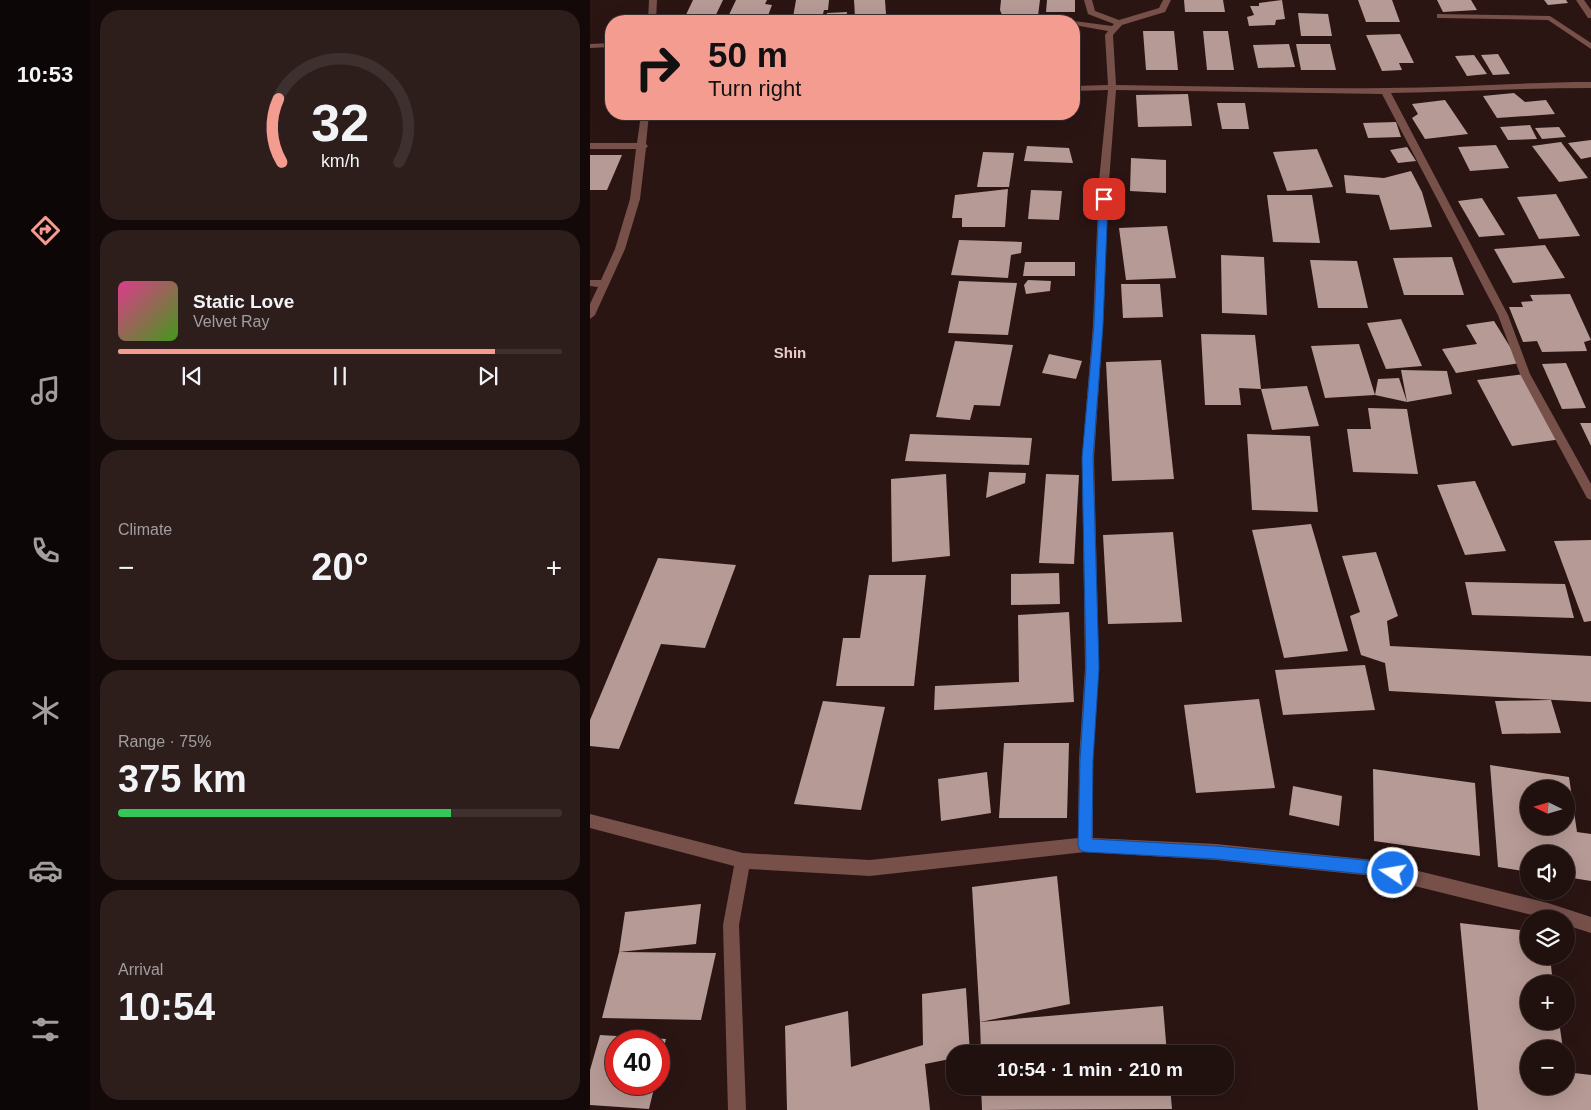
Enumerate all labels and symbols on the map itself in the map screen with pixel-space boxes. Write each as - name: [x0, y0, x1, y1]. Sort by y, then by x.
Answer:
- pin: [1083, 178, 1125, 220]
- district label: Shin: [774, 344, 806, 361]
- north arrow: [1520, 780, 1575, 835]
- position arrow: [1366, 846, 1418, 898]
- speed limit sign: 40: [605, 1030, 670, 1095]

